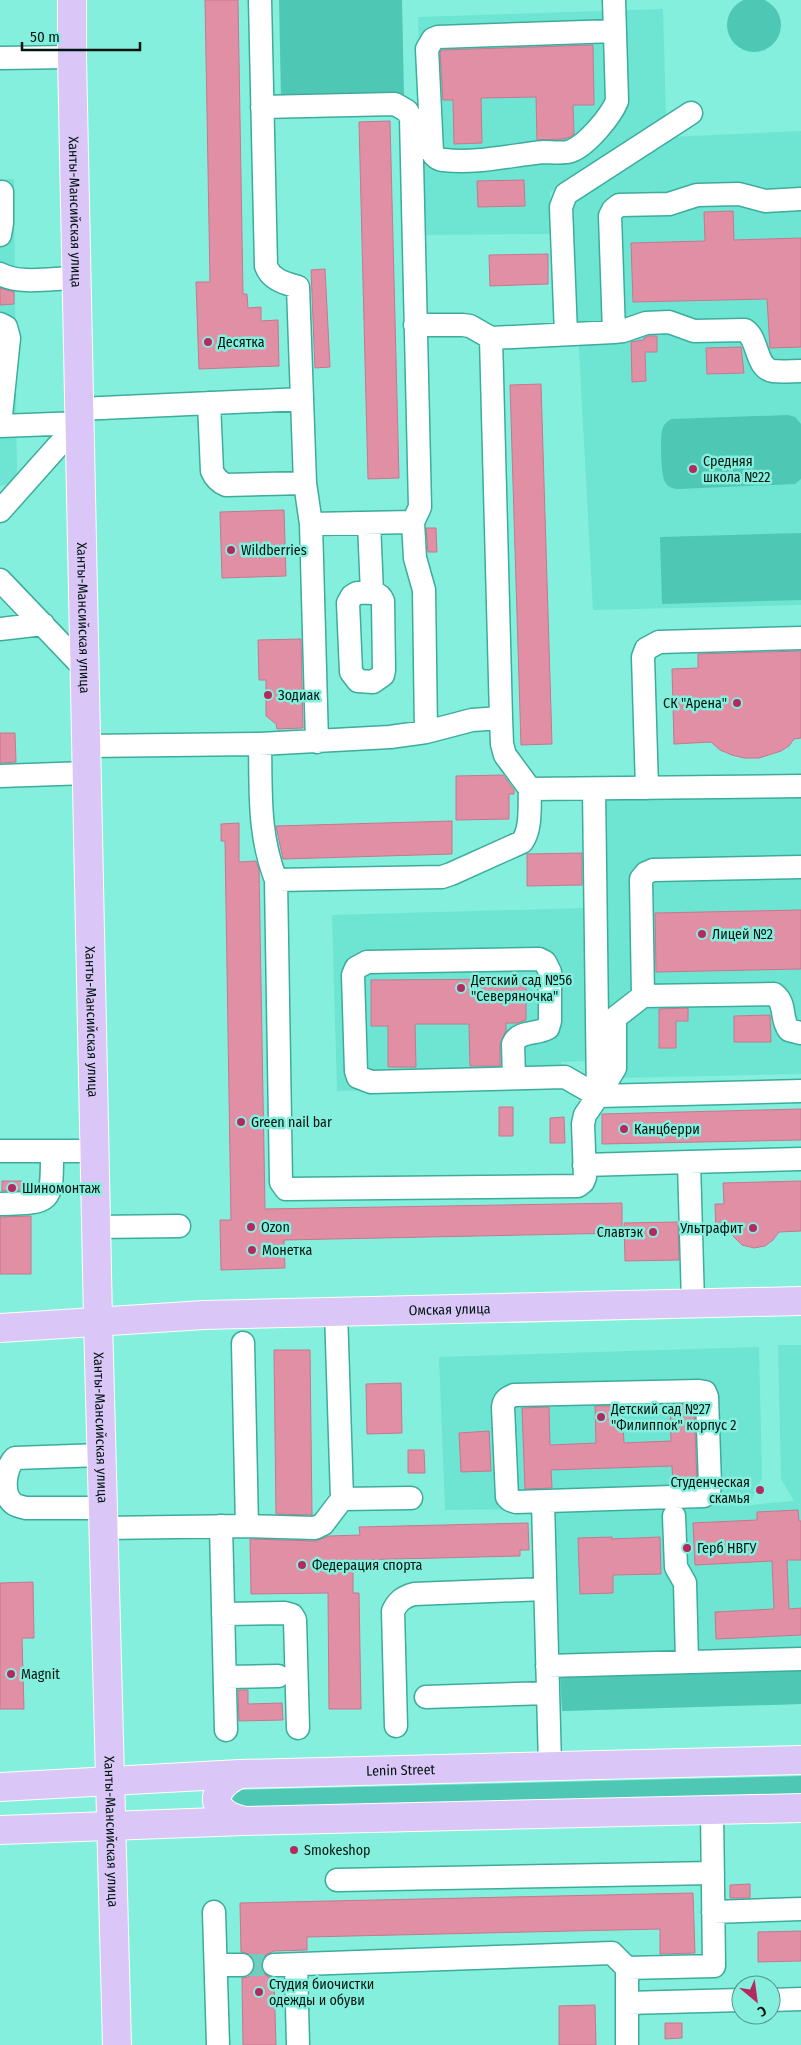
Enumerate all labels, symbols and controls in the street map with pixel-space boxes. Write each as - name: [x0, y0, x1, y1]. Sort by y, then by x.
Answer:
- scale bar: [22, 20, 140, 52]
- text: 50 m: [30, 28, 60, 46]
- street label: Ханты-Мансийская улица: [65, 136, 85, 288]
- place label: Десятка: [217, 334, 265, 351]
- marker: Десятка: [202, 336, 214, 348]
- place label: Средняя школа №22: [703, 453, 770, 486]
- marker: Средняя школа №22: [687, 463, 699, 475]
- street label: Ханты-Мансийская улица: [73, 542, 94, 694]
- place label: Wildberries: [241, 542, 307, 559]
- marker: Wildberries: [225, 544, 237, 556]
- place label: Зодиак: [278, 687, 320, 704]
- marker: Зодиак: [262, 689, 274, 701]
- place label: СК "Арена": [663, 695, 727, 712]
- marker: СК "Арена": [731, 697, 743, 709]
- place label: Лицей №2: [712, 926, 773, 943]
- marker: Лицей №2: [696, 928, 708, 940]
- street label: Ханты-Мансийская улица: [82, 946, 102, 1098]
- place label: Детский сад №56 "Северяночка": [470, 972, 572, 1005]
- marker: Детский сад №56 "Северяночка": [455, 982, 467, 994]
- place label: Green nail bar: [251, 1114, 332, 1131]
- marker: Green nail bar: [235, 1116, 247, 1128]
- place label: Канцберри: [634, 1121, 700, 1138]
- marker: Канцберри: [618, 1123, 630, 1135]
- place label: Шиномонтаж: [22, 1180, 100, 1197]
- marker: Шиномонтаж: [6, 1182, 18, 1194]
- place label: Ozon: [261, 1219, 290, 1236]
- place label: Ультрафит: [679, 1220, 743, 1237]
- marker: Ozon: [245, 1221, 257, 1233]
- marker: Ультрафит: [747, 1222, 759, 1234]
- place label: Славтэк: [597, 1224, 643, 1241]
- marker: Славтэк: [647, 1226, 659, 1238]
- place label: Монетка: [262, 1242, 312, 1259]
- marker: Монетка: [246, 1244, 258, 1256]
- street label: Омская улица: [408, 1300, 491, 1319]
- street label: Ханты-Мансийская улица: [90, 1352, 111, 1504]
- place label: Детский сад №27 "Филиппок" корпус 2: [610, 1401, 737, 1434]
- marker: Детский сад №27 "Филиппок" корпус 2: [595, 1411, 607, 1423]
- place label: Студенческая скамья: [670, 1474, 750, 1507]
- marker: Студенческая скамья: [754, 1484, 766, 1496]
- place label: Герб НВГУ: [697, 1540, 757, 1557]
- marker: Герб НВГУ: [681, 1542, 693, 1554]
- place label: Федерация спорта: [312, 1557, 422, 1574]
- marker: Федерация спорта: [296, 1559, 308, 1571]
- place label: Magnit: [21, 1666, 60, 1683]
- marker: Magnit: [5, 1668, 17, 1680]
- street label: Ханты-Мансийская улица: [101, 1756, 122, 1907]
- street label: Lenin Street: [366, 1761, 436, 1779]
- place label: Smokeshop: [304, 1842, 371, 1859]
- marker: Smokeshop: [288, 1844, 300, 1856]
- north arrow: [731, 1975, 781, 2025]
- place label: Студия биочистки одежды и обуви: [269, 1976, 374, 2009]
- marker: Студия биочистки одежды и обуви: [253, 1986, 265, 1998]
- text: С: [754, 2002, 769, 2020]

